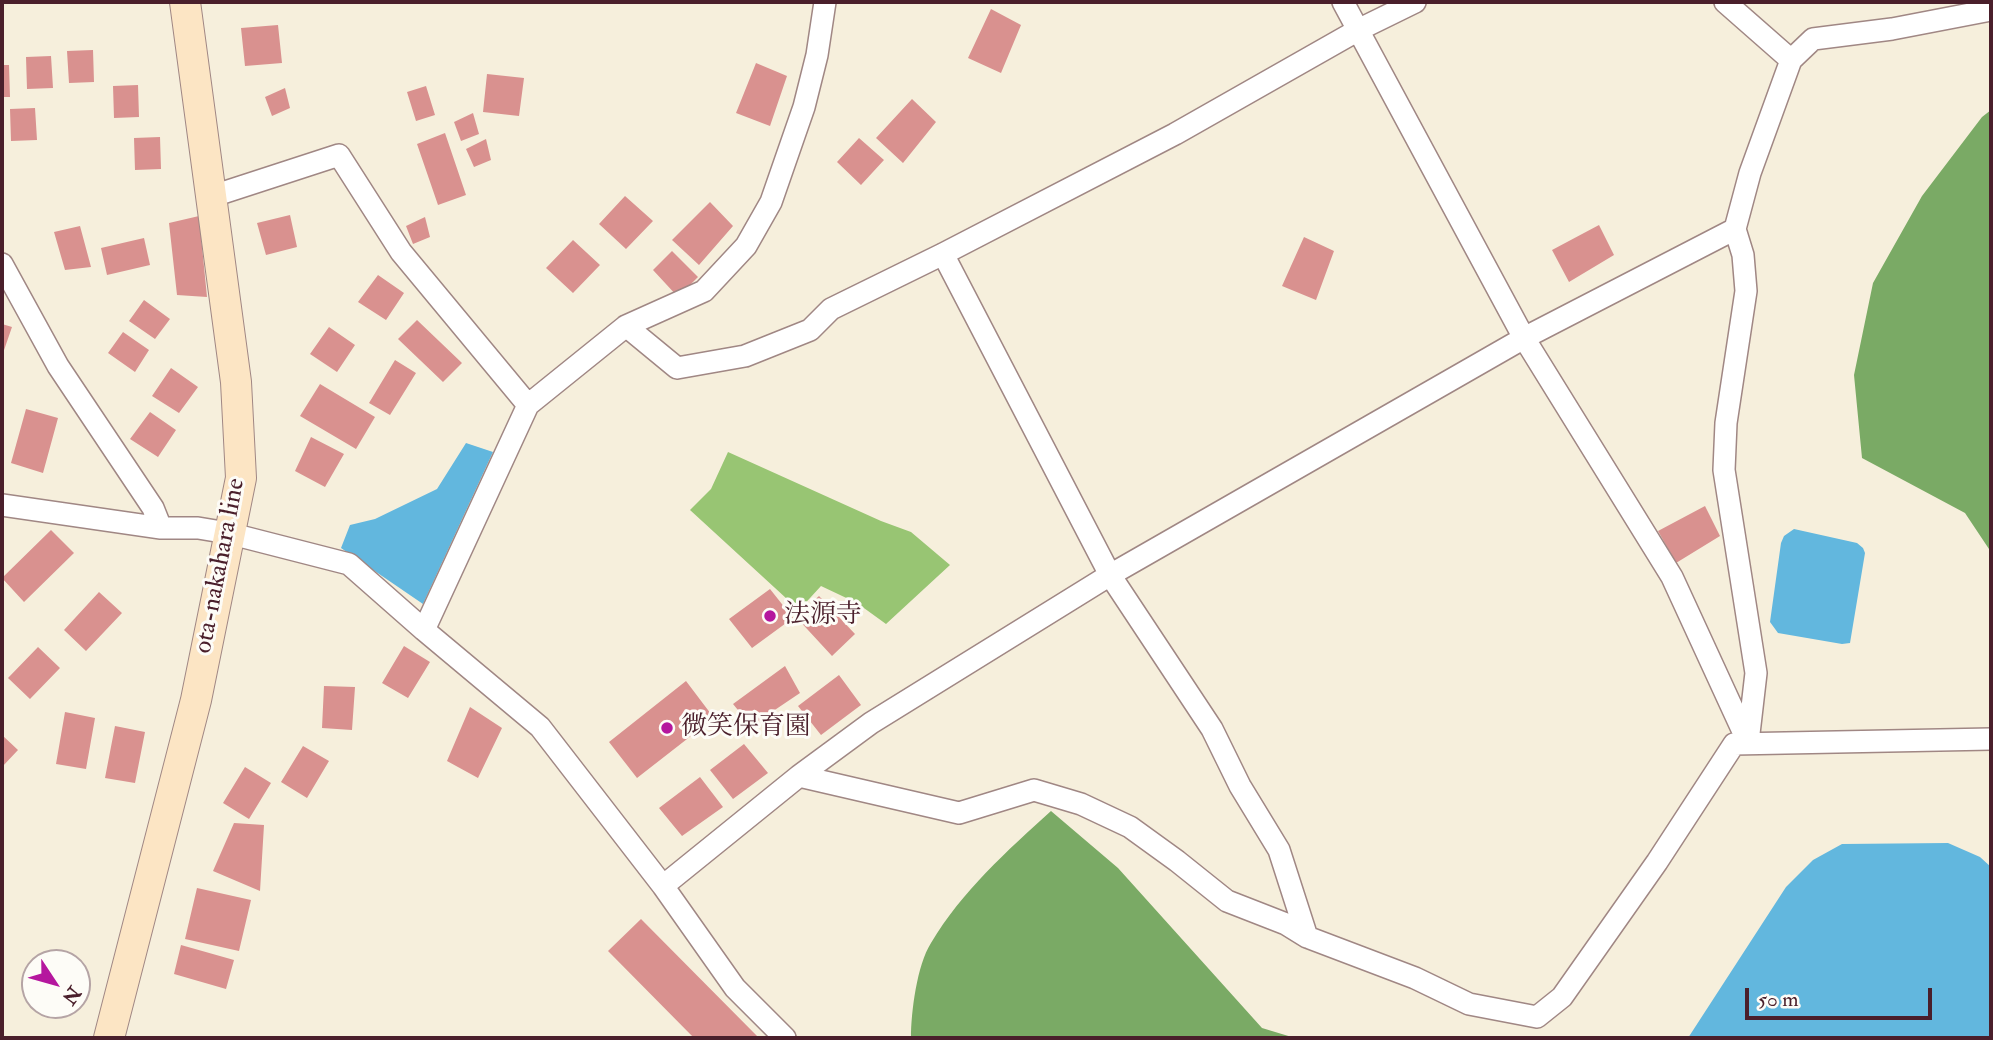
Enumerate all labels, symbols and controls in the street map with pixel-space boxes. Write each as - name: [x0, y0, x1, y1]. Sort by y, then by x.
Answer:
- street label: ota-nakahara line: [189, 476, 253, 656]
- place label: 法源寺: [784, 600, 862, 632]
- marker: 法源寺: [762, 608, 778, 624]
- place label: 微笑保育園: [681, 712, 811, 744]
- marker: 微笑保育園: [659, 720, 675, 736]
- north arrow: [21, 949, 91, 1019]
- scale bar: [1748, 974, 1935, 1018]
- text: N: [57, 981, 86, 1009]
- text: 50 m: [1758, 986, 1799, 1013]

